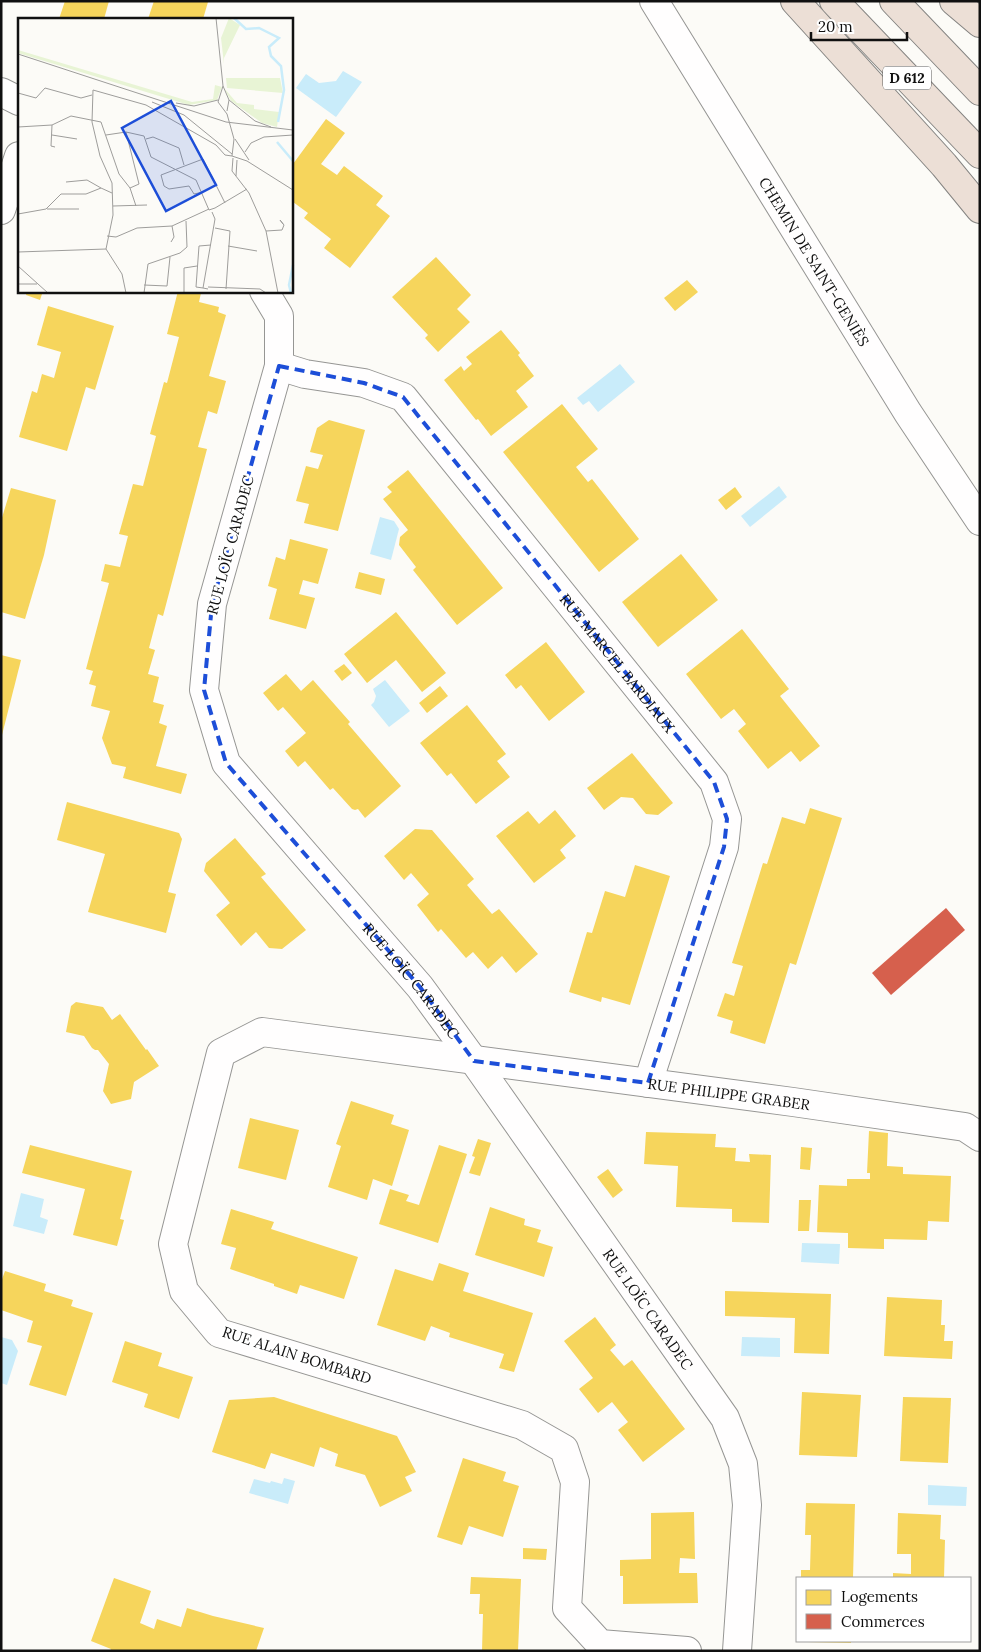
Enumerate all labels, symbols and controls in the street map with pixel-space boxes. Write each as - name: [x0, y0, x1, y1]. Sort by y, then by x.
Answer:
- scale bar: [811, 10, 907, 42]
- text: 20 m: [818, 17, 853, 36]
- inset map: [18, 18, 292, 292]
- road number: D 612: [883, 66, 931, 90]
- street label: CHEMIN DE SAINT-GENIÈS: [755, 173, 874, 350]
- street label: RUE LOÏC CARADEC: [202, 473, 258, 617]
- street label: RUE MARCEL BARDIAUX: [556, 590, 680, 736]
- street label: RUE LOÏC CARADEC: [359, 919, 464, 1043]
- street label: RUE PHILIPPE GRABER: [646, 1073, 812, 1114]
- street label: RUE LOÏC CARADEC: [599, 1245, 698, 1374]
- street label: RUE ALAIN BOMBARD: [220, 1322, 374, 1388]
- legend: [796, 1577, 971, 1642]
- text: Logements: [841, 1587, 918, 1606]
- text: Commerces: [841, 1612, 925, 1631]

